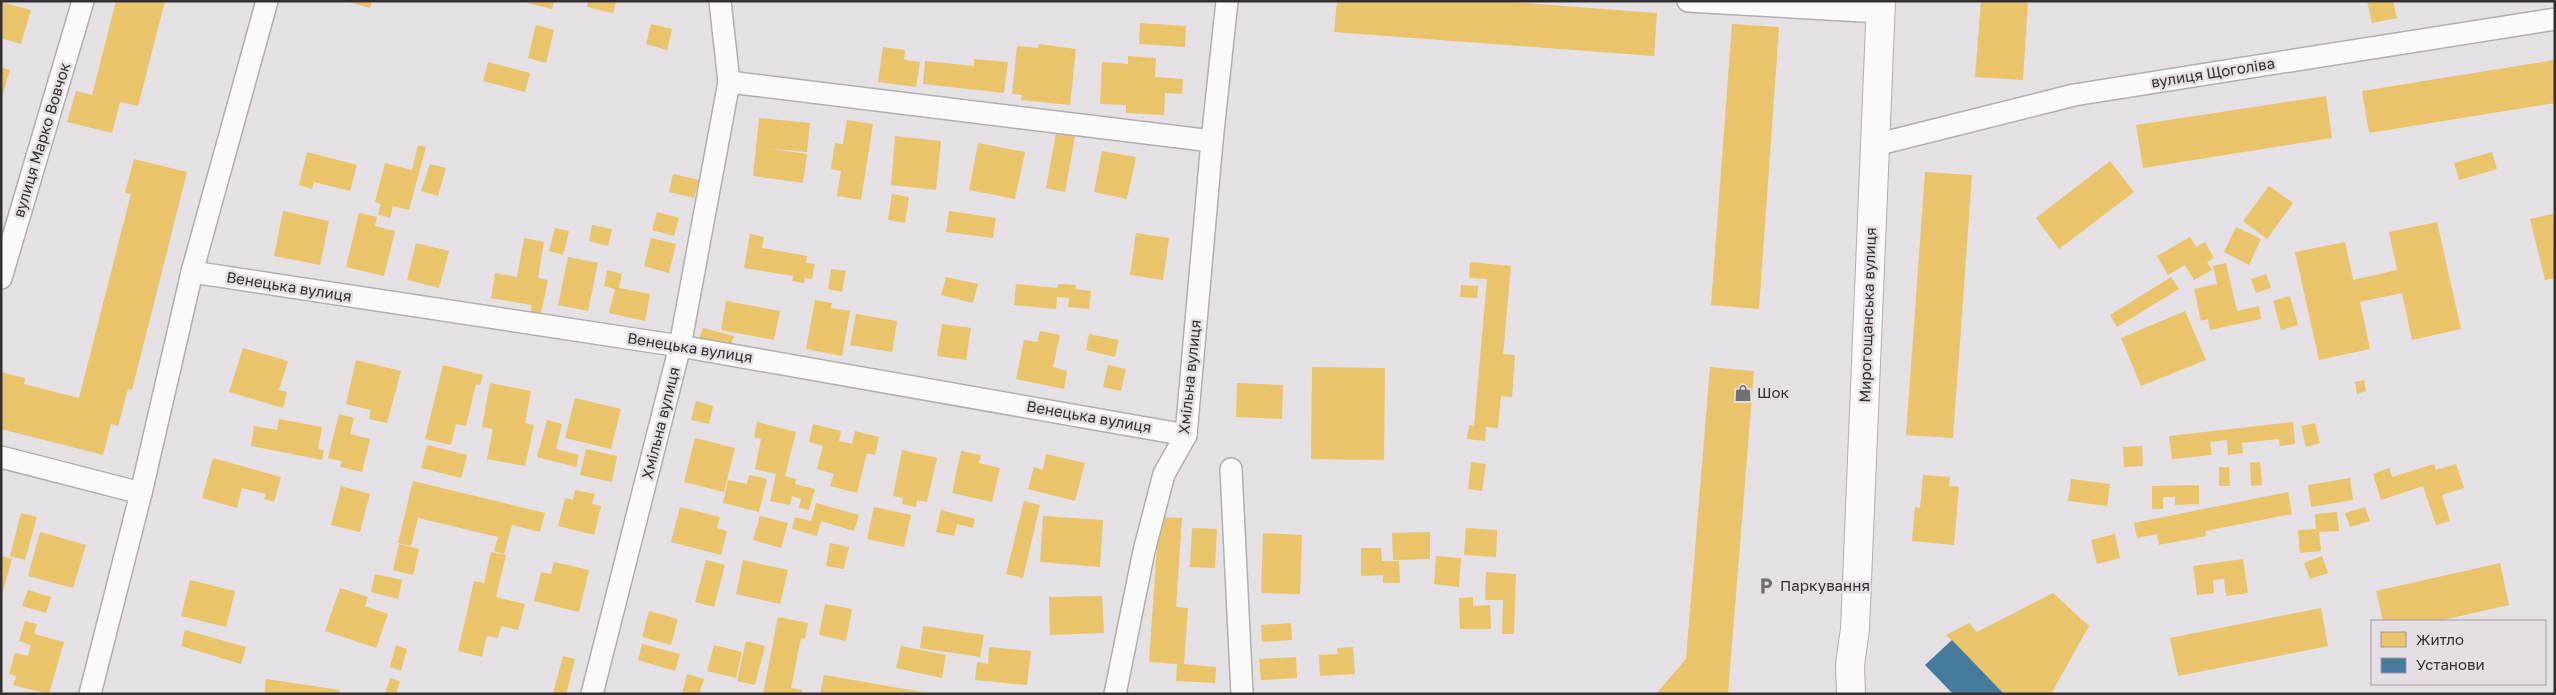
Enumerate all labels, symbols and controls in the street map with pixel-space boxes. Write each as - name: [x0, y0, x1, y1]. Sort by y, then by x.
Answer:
- street label: вулиця Щоголіва: [2150, 53, 2276, 91]
- street label: вулиця Марко Вовчок: [9, 60, 73, 219]
- street label: Мирогощанська вулиця: [1855, 227, 1879, 403]
- street label: Венецька вулиця: [225, 267, 353, 305]
- street label: Хмільна вулиця: [1174, 319, 1204, 435]
- street label: Венецька вулиця: [626, 328, 754, 366]
- street label: Хмільна вулиця: [637, 365, 683, 481]
- shop icon: Шок: [1733, 383, 1753, 403]
- place label: Шок: [1757, 383, 1790, 401]
- street label: Венецька вулиця: [1025, 396, 1153, 436]
- parking icon: Паркування: [1756, 576, 1776, 596]
- place label: Паркування: [1780, 576, 1870, 594]
- legend: [2371, 620, 2546, 685]
- text: Житло: [2416, 630, 2464, 648]
- text: Установи: [2416, 655, 2485, 673]

